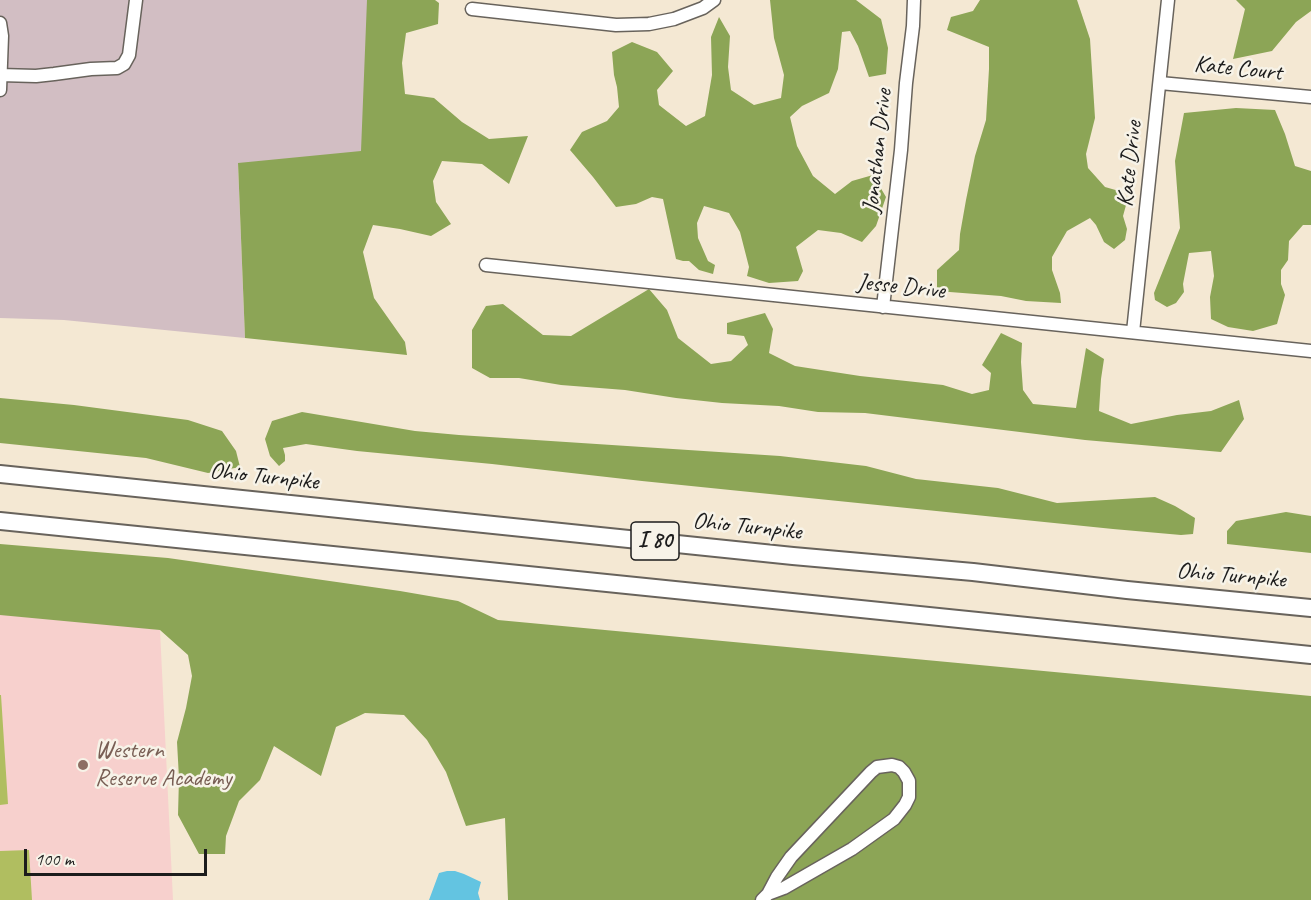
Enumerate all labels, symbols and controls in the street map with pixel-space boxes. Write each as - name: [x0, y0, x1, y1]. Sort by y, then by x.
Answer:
- street label: Kate Court: [1193, 50, 1283, 88]
- street label: Jonathan Drive: [857, 88, 899, 214]
- street label: Kate Drive: [1111, 120, 1149, 208]
- street label: Jesse Drive: [856, 268, 946, 306]
- street label: Ohio Turnpike: [208, 457, 320, 497]
- street label: Ohio Turnpike: [691, 507, 803, 547]
- road number: I 80: [631, 522, 679, 560]
- street label: Ohio Turnpike: [1175, 557, 1287, 595]
- place label: Western Reserve Academy: [95, 737, 232, 793]
- marker: Western Reserve Academy: [76, 758, 90, 772]
- scale bar: [27, 837, 210, 875]
- text: 100 m: [35, 848, 74, 870]

